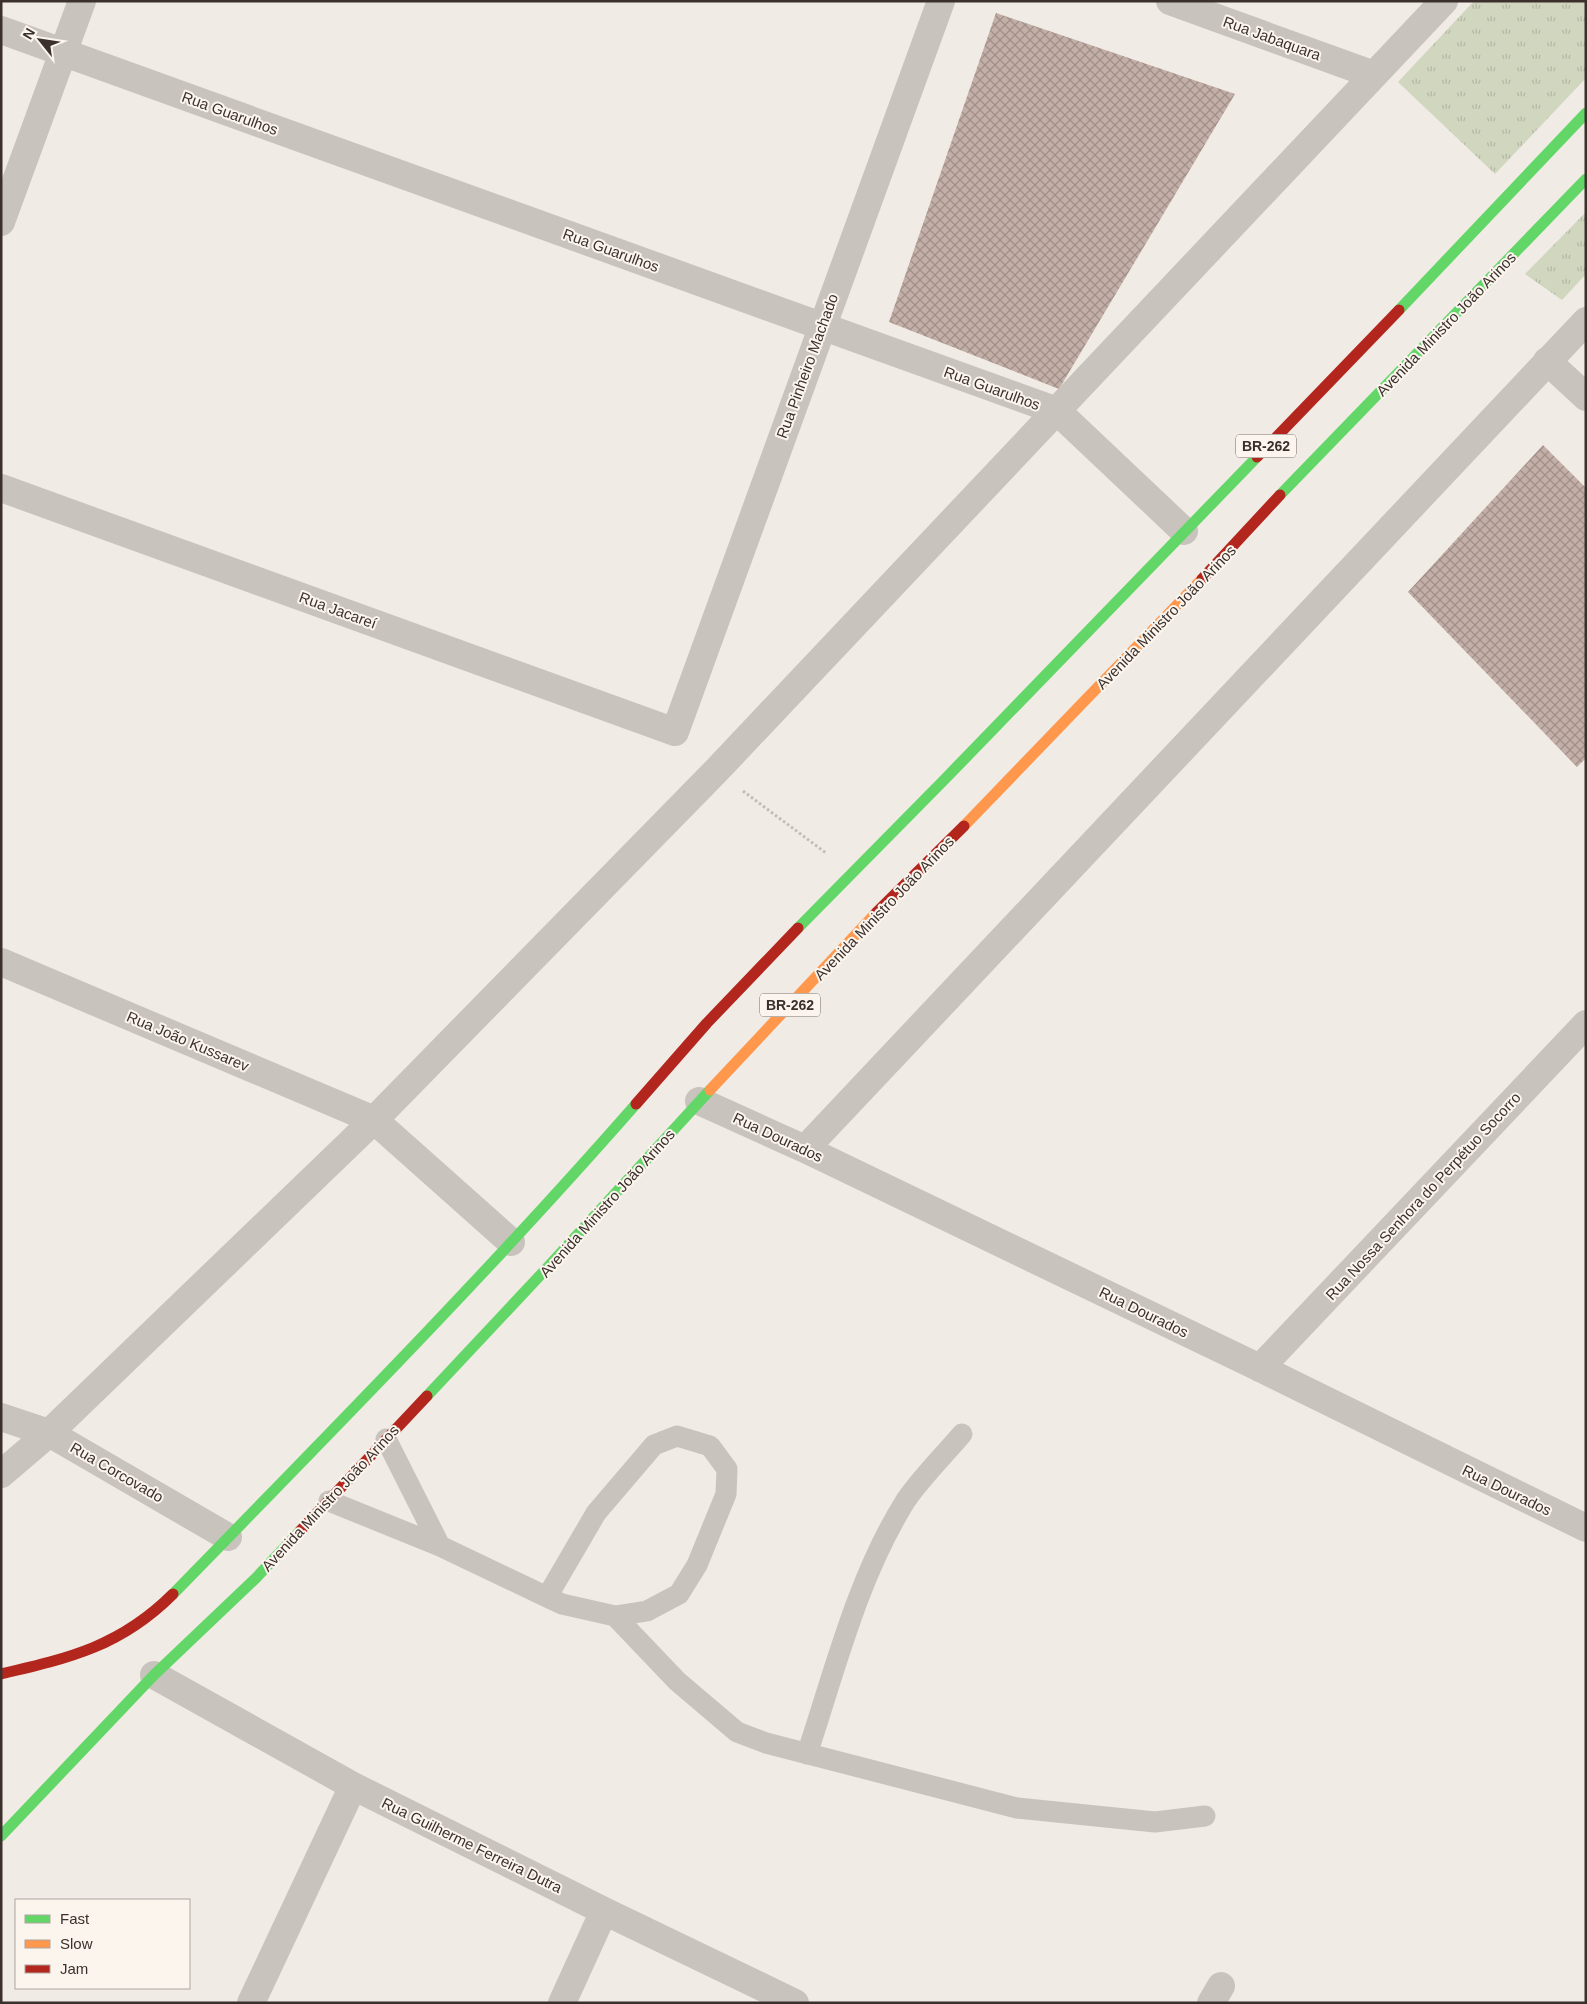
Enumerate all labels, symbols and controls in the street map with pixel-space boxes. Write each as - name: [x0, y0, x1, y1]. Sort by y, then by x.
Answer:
- street label: Rua Jabaquara: [1221, 12, 1324, 64]
- north arrow: [15, 15, 65, 65]
- text: N: [19, 25, 38, 42]
- street label: Rua Guarulhos: [180, 88, 280, 138]
- street label: Rua Guarulhos: [561, 225, 661, 275]
- street label: Avenida Ministro João Arinos: [1373, 249, 1519, 399]
- street label: Rua Pinheiro Machado: [773, 291, 841, 441]
- street label: Rua Guarulhos: [942, 363, 1042, 413]
- road number: BR-262: [1236, 434, 1296, 458]
- street label: Avenida Ministro João Arinos: [1093, 542, 1239, 692]
- street label: Rua Jacareí: [297, 588, 380, 632]
- street label: Avenida Ministro João Arinos: [811, 833, 957, 983]
- road number: BR-262: [760, 994, 820, 1016]
- street label: Rua João Kussarev: [124, 1008, 252, 1075]
- street label: Rua Nossa Senhora do Perpétuo Socorro: [1322, 1089, 1524, 1303]
- street label: Rua Dourados: [731, 1109, 825, 1165]
- street label: Avenida Ministro João Arinos: [536, 1126, 678, 1280]
- street label: Rua Dourados: [1097, 1283, 1191, 1341]
- street label: Avenida Ministro João Arinos: [258, 1422, 402, 1574]
- street label: Rua Corcovado: [68, 1439, 166, 1505]
- street label: Rua Dourados: [1460, 1461, 1554, 1519]
- street label: Rua Guilherme Ferreira Dutra: [379, 1794, 565, 1896]
- legend: [15, 1899, 190, 1989]
- text: Fast: [60, 1910, 90, 1927]
- text: Slow: [60, 1935, 93, 1952]
- text: Jam: [60, 1960, 88, 1977]

